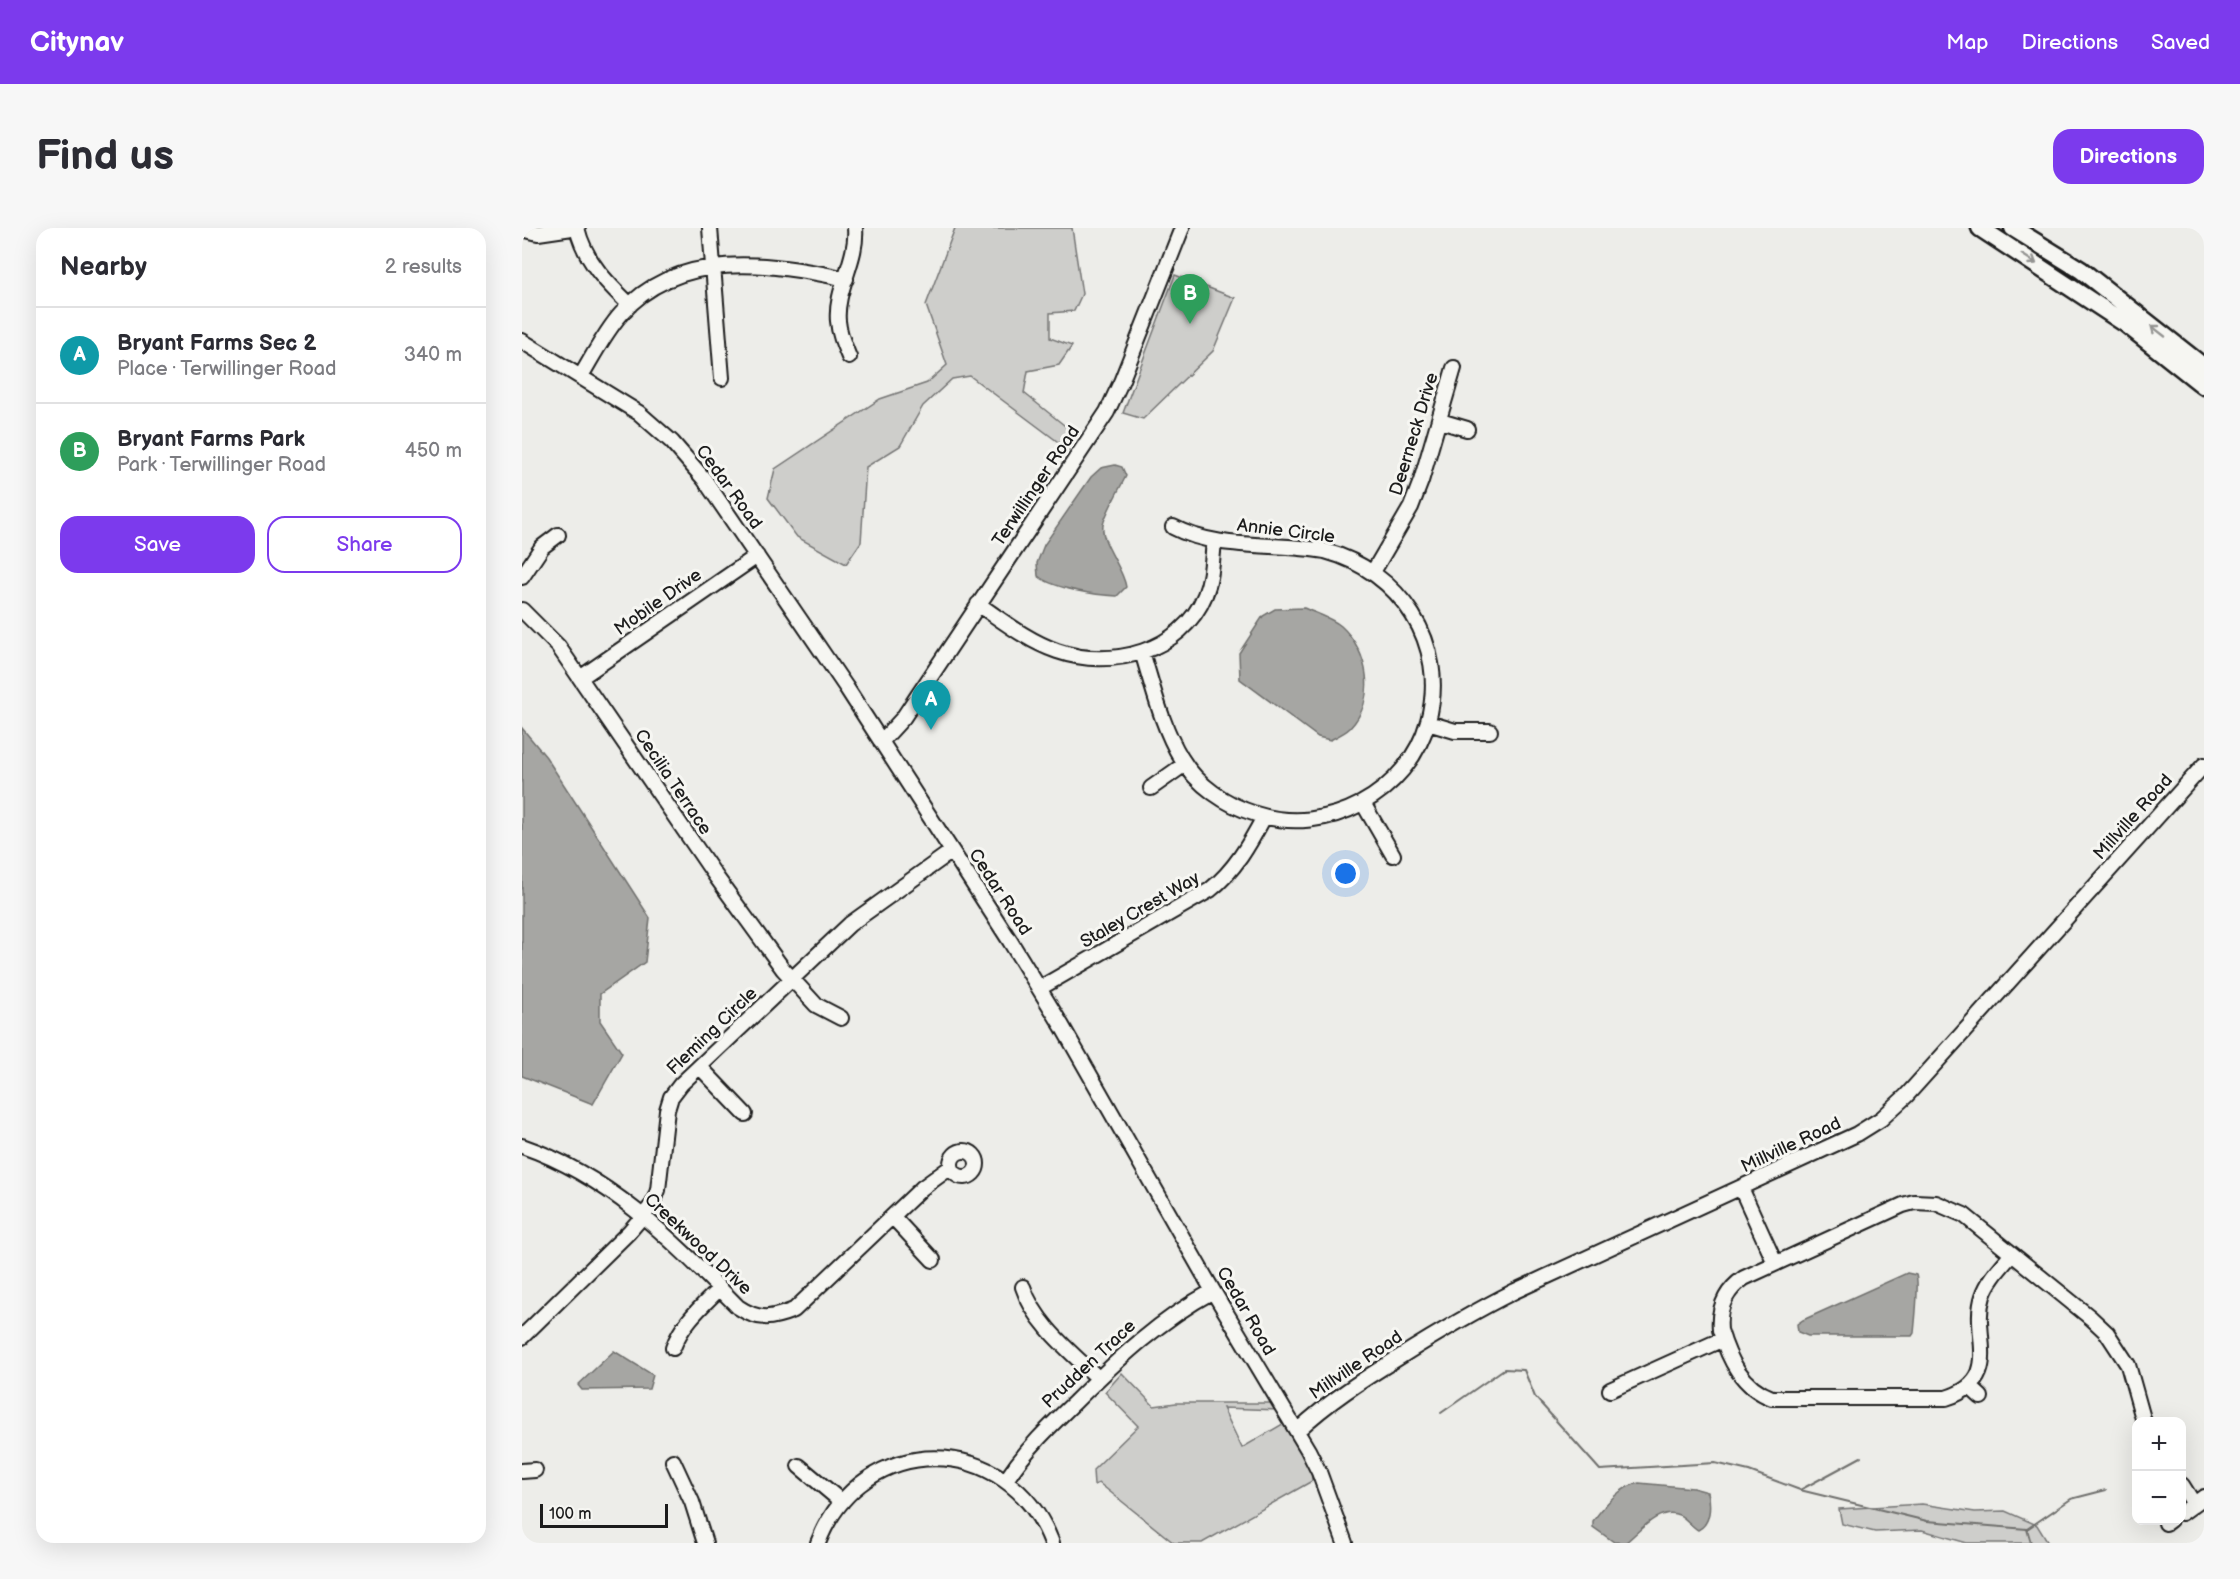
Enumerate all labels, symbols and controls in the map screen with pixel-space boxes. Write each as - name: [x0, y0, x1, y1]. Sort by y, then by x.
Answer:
- text: Citynav: [30, 26, 124, 59]
- text: Map: [1946, 30, 1989, 55]
- text: Directions: [2022, 30, 2118, 55]
- text: Saved: [2151, 30, 2210, 55]
- button: Directions: [2053, 129, 2204, 184]
- text: Find us: [36, 131, 174, 182]
- text: Nearby: [60, 252, 147, 283]
- one-way arrow: [2020, 254, 2037, 266]
- text: 2 results: [385, 255, 462, 279]
- pin: B: [1170, 274, 1210, 324]
- one-way arrow: [2150, 324, 2166, 337]
- text: Bryant Farms Sec 2: [117, 330, 316, 357]
- text: A: [73, 343, 86, 367]
- text: 340 m: [404, 343, 462, 367]
- text: Place · Terwillinger Road: [117, 357, 337, 381]
- street label: Deerneck Drive: [1385, 370, 1443, 498]
- street label: Terwillinger Road: [988, 422, 1084, 550]
- text: Bryant Farms Park: [117, 426, 305, 453]
- text: B: [72, 439, 87, 463]
- text: 450 m: [405, 439, 462, 463]
- street label: Cedar Road: [691, 441, 767, 533]
- text: Park · Terwillinger Road: [117, 453, 326, 477]
- street label: Annie Circle: [1236, 515, 1336, 547]
- button: Save: [60, 516, 255, 573]
- button: Share: [267, 516, 462, 573]
- street label: Mobile Drive: [610, 564, 706, 640]
- pin: A: [912, 680, 950, 730]
- street label: Cecilia Terrace: [630, 725, 716, 839]
- street label: Millville Road: [2089, 770, 2177, 864]
- street label: Cedar Road: [964, 845, 1036, 939]
- your location: [1331, 859, 1360, 888]
- street label: Staley Crest Way: [1077, 867, 1204, 953]
- street label: Fleming Circle: [663, 983, 762, 1079]
- street label: Millville Road: [1738, 1113, 1844, 1177]
- street label: Creekwood Drive: [640, 1189, 756, 1299]
- street label: Cedar Road: [1212, 1263, 1280, 1359]
- street label: Prudden Trace: [1038, 1315, 1140, 1413]
- street label: Millville Road: [1306, 1326, 1406, 1404]
- map controls: [2132, 1417, 2186, 1525]
- button: +: [2132, 1417, 2186, 1471]
- button: −: [2132, 1471, 2186, 1525]
- scale bar: [540, 1501, 668, 1528]
- text: 100 m: [549, 1505, 592, 1524]

